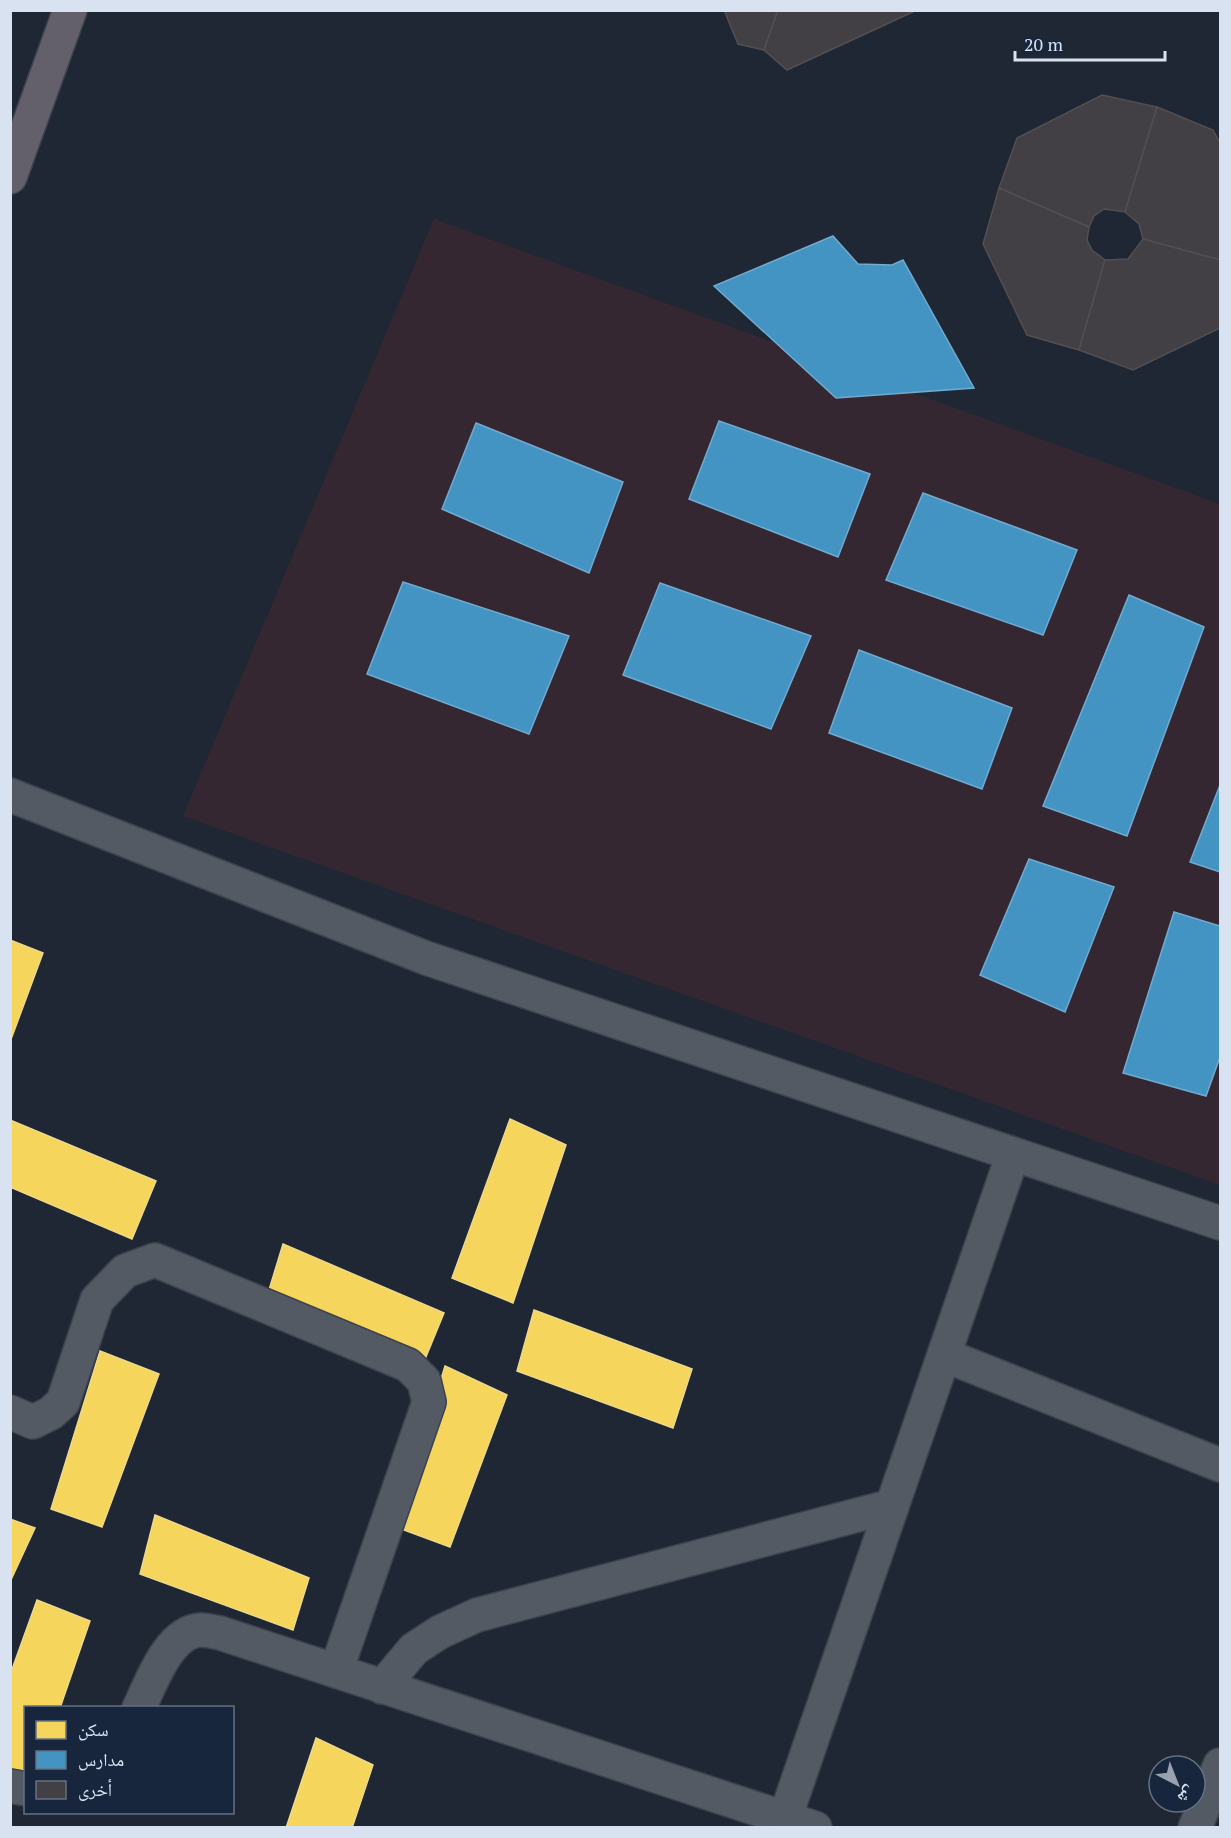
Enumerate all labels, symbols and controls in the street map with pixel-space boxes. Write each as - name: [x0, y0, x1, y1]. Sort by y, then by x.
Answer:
- scale bar: [1015, 24, 1165, 62]
- text: 20 m: [1024, 32, 1064, 56]
- legend: [24, 1706, 234, 1814]
- text: سكن: [78, 1717, 109, 1741]
- text: مدارس: [78, 1747, 124, 1771]
- north arrow: [1147, 1754, 1207, 1814]
- text: أخرى: [78, 1777, 112, 1801]
- text: ش: [1173, 1781, 1201, 1809]

